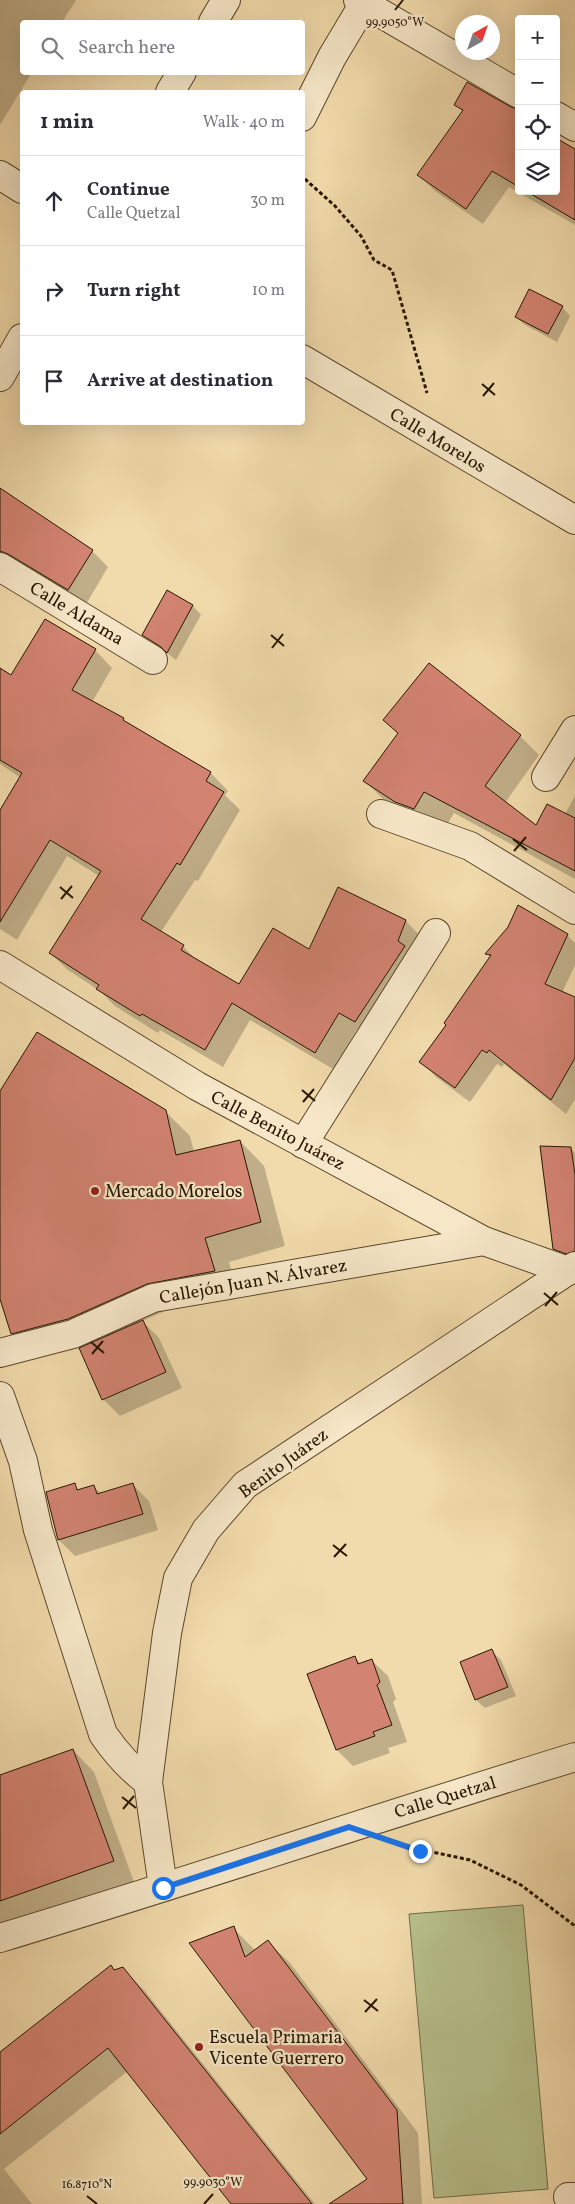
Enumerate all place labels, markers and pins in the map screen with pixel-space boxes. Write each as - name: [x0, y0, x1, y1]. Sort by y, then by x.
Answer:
- place label: Mercado Morelos: [105, 1180, 243, 1205]
- marker: Mercado Morelos: [89, 1185, 101, 1197]
- place label: Escuela Primaria Vicente Guerrero: [209, 2026, 344, 2072]
- marker: Escuela Primaria Vicente Guerrero: [193, 2041, 205, 2053]

